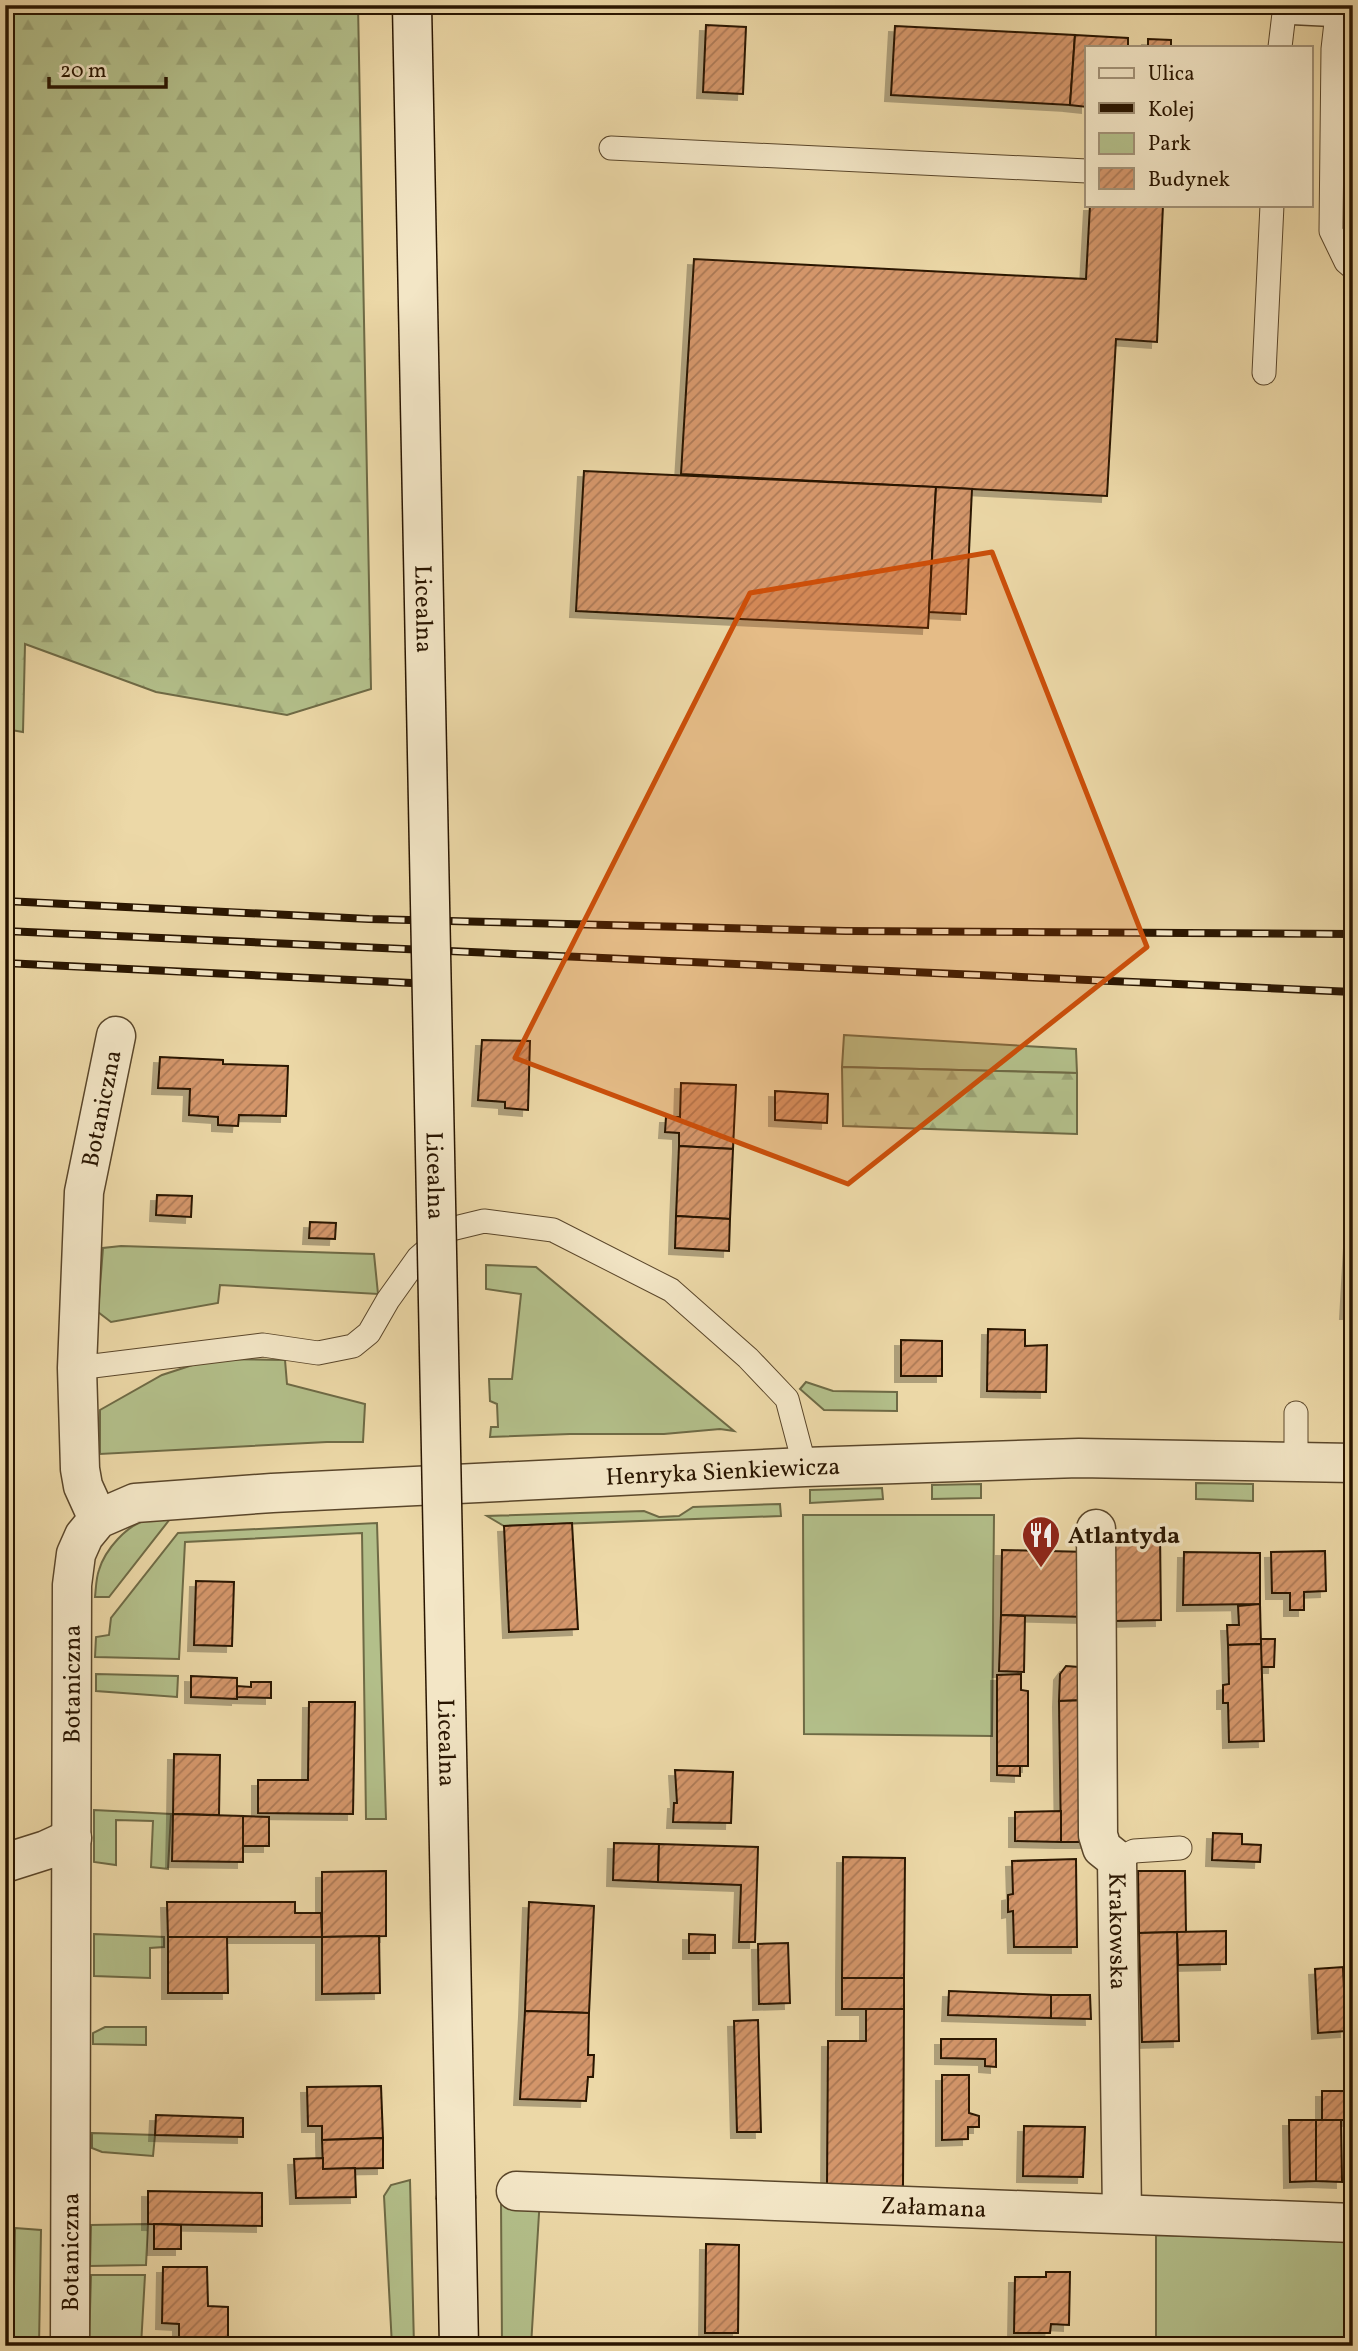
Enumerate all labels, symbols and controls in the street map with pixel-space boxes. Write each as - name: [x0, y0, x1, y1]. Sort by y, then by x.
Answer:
- scale bar: [49, 46, 166, 90]
- legend: [1085, 46, 1312, 206]
- text: 20 m: [60, 57, 106, 86]
- text: Ulica: [1148, 60, 1195, 89]
- text: Kolej: [1148, 96, 1195, 125]
- text: Park: [1148, 130, 1191, 159]
- text: Budynek: [1148, 166, 1231, 195]
- street label: Licealna: [404, 564, 440, 653]
- street label: Botaniczna: [75, 1047, 132, 1170]
- street label: Licealna: [416, 1131, 451, 1220]
- street label: Henryka Sienkiewicza: [605, 1451, 841, 1496]
- restaurant icon: Atlantyda: [1020, 1514, 1062, 1569]
- place label: Atlantyda: [1068, 1520, 1180, 1554]
- street label: Botaniczna: [57, 1625, 91, 1743]
- street label: Licealna: [427, 1698, 463, 1787]
- street label: Krakowska: [1098, 1872, 1134, 1990]
- street label: Załamana: [880, 2190, 987, 2228]
- street label: Botaniczna: [55, 2193, 89, 2311]

